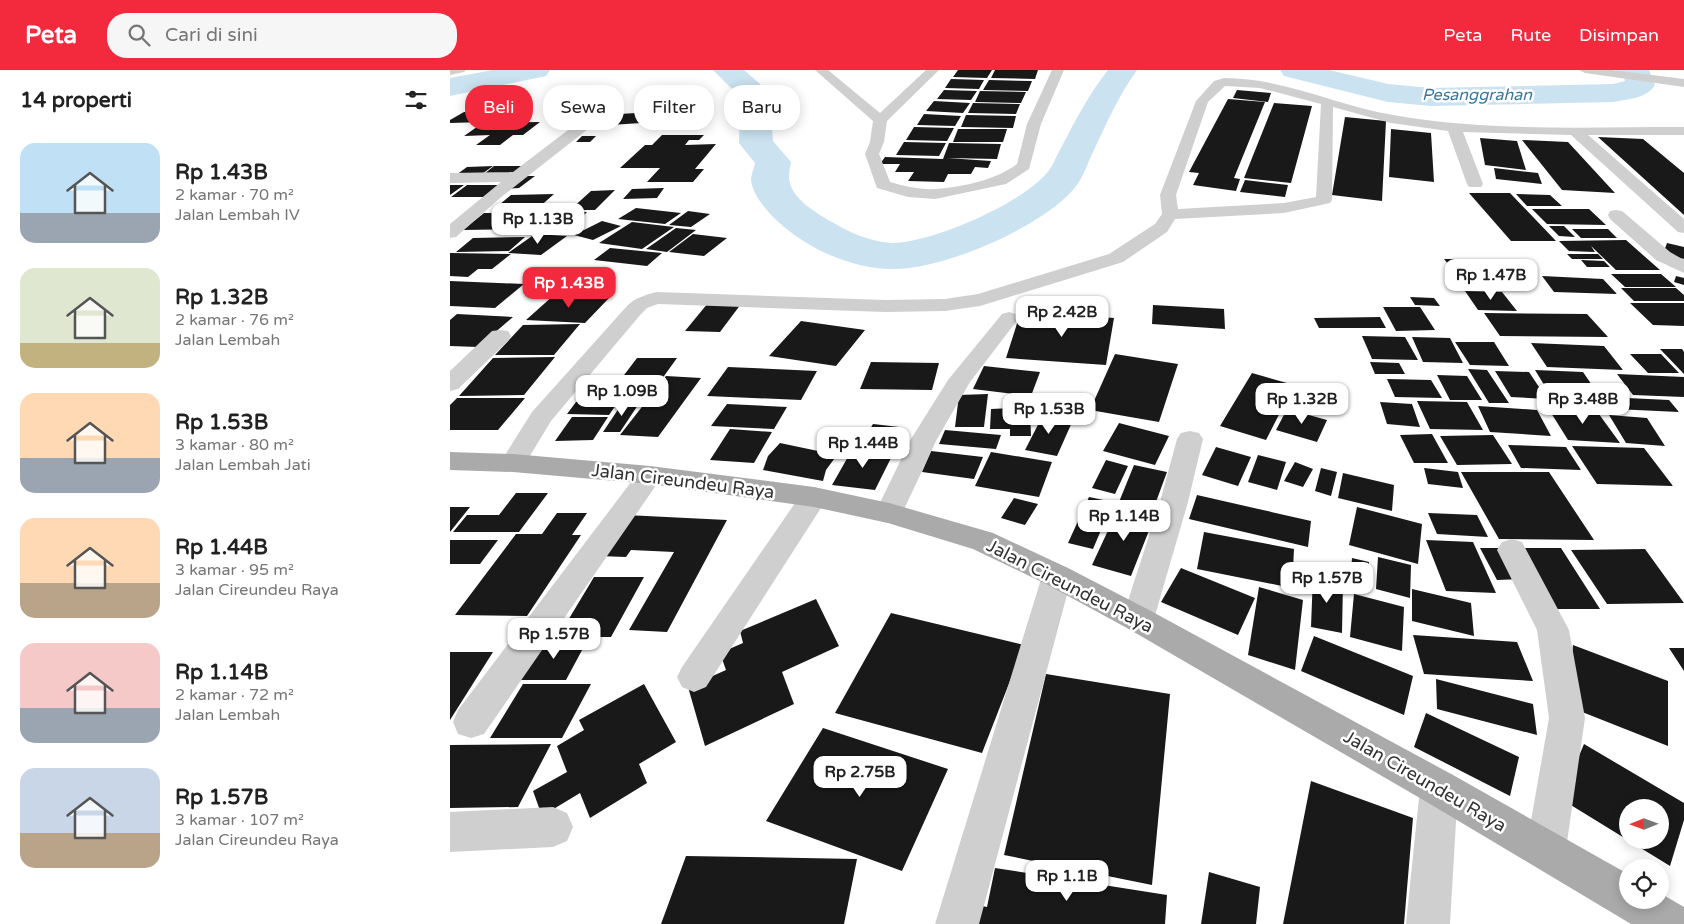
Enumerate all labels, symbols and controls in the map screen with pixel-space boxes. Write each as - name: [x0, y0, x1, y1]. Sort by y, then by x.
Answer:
- search box: [107, 13, 457, 58]
- text: Peta: [25, 21, 77, 50]
- icon: search: [125, 21, 153, 49]
- text: Cari di sini: [165, 24, 258, 46]
- text: Peta: [1443, 24, 1482, 46]
- text: Rute: [1510, 24, 1551, 46]
- text: Disimpan: [1579, 24, 1659, 46]
- chip: Beli: [465, 85, 533, 130]
- chip: Sewa: [543, 85, 624, 130]
- chip: Filter: [634, 85, 714, 130]
- chip: Baru: [724, 85, 800, 130]
- water label: Pesanggrahan: [1422, 85, 1533, 105]
- icon: filters: [402, 86, 430, 114]
- text: 14 properti: [20, 88, 132, 113]
- text: Rp 1.43B: [175, 160, 268, 185]
- icon: home: [60, 163, 120, 223]
- text: 2 kamar · 70 m²: [175, 185, 294, 205]
- pin: Rp 1.13B: [486, 202, 590, 245]
- text: Jalan Lembah IV: [175, 205, 300, 225]
- text: Rp 1.13B: [502, 209, 574, 229]
- pin: Rp 1.47B: [1439, 258, 1543, 301]
- text: Rp 1.47B: [1456, 265, 1526, 285]
- pin: Rp 1.43B: [517, 266, 621, 309]
- text: Rp 1.43B: [534, 273, 604, 293]
- text: Rp 1.32B: [175, 285, 268, 310]
- icon: home: [60, 288, 120, 348]
- pin: Rp 2.42B: [1010, 296, 1114, 338]
- text: Rp 2.42B: [1027, 302, 1097, 322]
- text: 2 kamar · 76 m²: [175, 310, 294, 330]
- text: Jalan Lembah: [175, 330, 280, 350]
- pin: Rp 1.09B: [570, 374, 674, 417]
- text: Rp 1.09B: [586, 381, 658, 401]
- pin: Rp 1.32B: [1250, 382, 1354, 425]
- pin: Rp 3.48B: [1531, 382, 1635, 425]
- text: Rp 1.32B: [1266, 389, 1338, 409]
- text: Rp 3.48B: [1548, 389, 1618, 409]
- pin: Rp 1.53B: [997, 392, 1101, 435]
- text: Rp 1.53B: [1013, 399, 1085, 419]
- text: Rp 1.53B: [175, 410, 268, 435]
- icon: home: [60, 413, 120, 473]
- pin: Rp 1.44B: [811, 426, 915, 469]
- text: Rp 1.44B: [828, 433, 898, 453]
- text: 3 kamar · 80 m²: [175, 435, 294, 455]
- text: Jalan Lembah Jati: [175, 455, 311, 475]
- street label: Jalan Cireundeu Raya: [590, 459, 776, 503]
- pin: Rp 1.14B: [1072, 500, 1176, 542]
- text: Rp 1.14B: [1088, 506, 1160, 526]
- street label: Jalan Cireundeu Raya: [983, 534, 1157, 638]
- text: Rp 1.44B: [175, 535, 268, 560]
- icon: home: [60, 538, 120, 598]
- text: 3 kamar · 95 m²: [175, 560, 294, 580]
- pin: Rp 1.57B: [1275, 562, 1379, 604]
- text: Rp 1.57B: [1291, 568, 1363, 588]
- text: Jalan Cireundeu Raya: [175, 580, 339, 600]
- pin: Rp 1.57B: [502, 618, 606, 660]
- text: Rp 1.57B: [518, 624, 590, 644]
- text: Rp 1.14B: [175, 660, 268, 685]
- icon: home: [60, 663, 120, 723]
- text: 2 kamar · 72 m²: [175, 685, 294, 705]
- text: Jalan Lembah: [175, 705, 280, 725]
- street label: Jalan Cireundeu Raya: [1340, 725, 1510, 837]
- pin: Rp 2.75B: [808, 756, 912, 798]
- text: Rp 2.75B: [825, 762, 895, 782]
- text: Rp 1.57B: [175, 785, 268, 810]
- icon: home: [60, 788, 120, 848]
- north arrow: [1619, 799, 1669, 849]
- map controls: [1619, 799, 1669, 909]
- text: 3 kamar · 107 m²: [175, 810, 304, 830]
- text: Jalan Cireundeu Raya: [175, 830, 339, 850]
- button: locate: [1619, 859, 1669, 909]
- pin: Rp 1.1B: [1021, 860, 1113, 902]
- text: Rp 1.1B: [1037, 866, 1098, 886]

